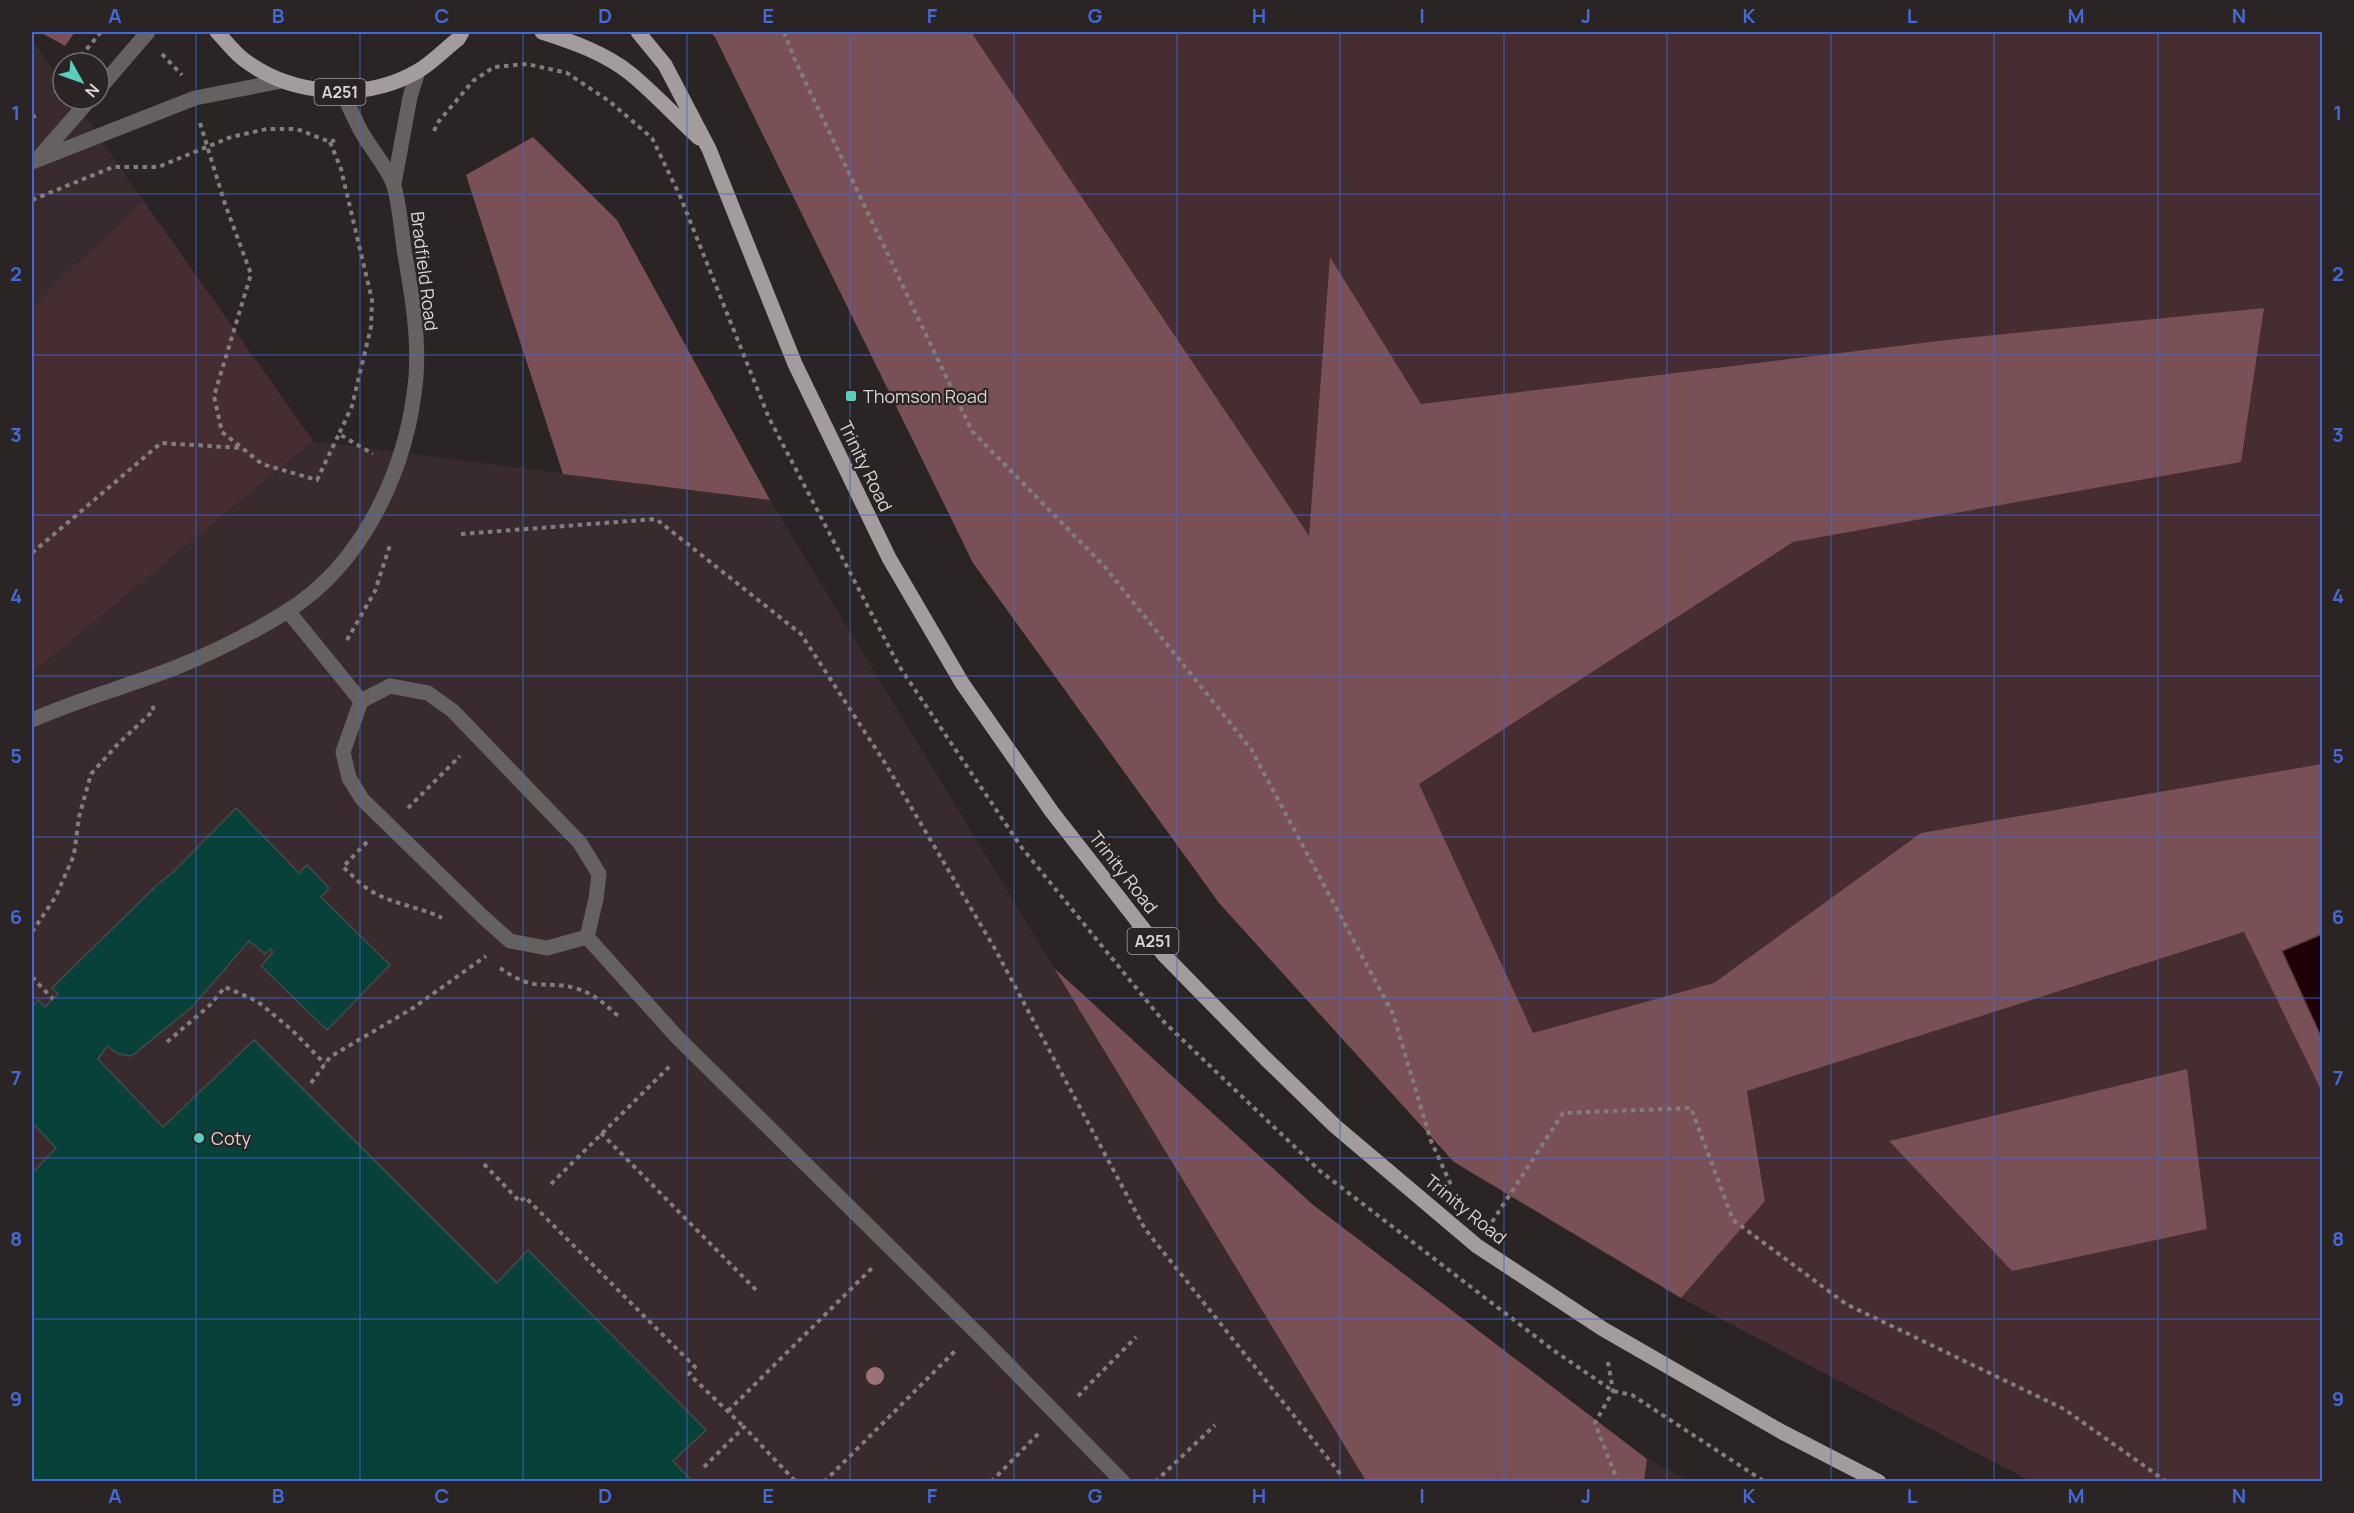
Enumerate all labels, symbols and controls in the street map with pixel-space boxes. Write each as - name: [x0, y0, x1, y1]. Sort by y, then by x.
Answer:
- text: A: [108, 2, 122, 29]
- text: B: [272, 2, 285, 29]
- text: C: [435, 2, 449, 29]
- text: D: [598, 2, 612, 29]
- text: E: [762, 2, 774, 29]
- text: F: [927, 2, 938, 29]
- text: G: [1088, 2, 1103, 29]
- text: H: [1252, 2, 1266, 29]
- text: I: [1419, 2, 1425, 29]
- text: J: [1581, 2, 1591, 29]
- text: K: [1743, 2, 1756, 29]
- text: L: [1907, 2, 1918, 29]
- text: M: [2067, 2, 2085, 29]
- text: N: [2232, 2, 2246, 29]
- north arrow: [51, 51, 111, 111]
- text: N: [80, 79, 105, 102]
- road number: A251: [314, 79, 366, 105]
- text: 1: [12, 99, 20, 126]
- text: 1: [2334, 99, 2342, 126]
- street label: Bradfield Road: [406, 210, 444, 332]
- text: 2: [10, 260, 22, 287]
- text: 2: [2332, 260, 2344, 287]
- place label: Thomson Road: [863, 384, 987, 408]
- marker: Thomson Road: [844, 389, 858, 403]
- street label: Trinity Road: [834, 417, 898, 515]
- text: 3: [10, 421, 22, 448]
- text: 3: [2332, 421, 2344, 448]
- text: 4: [10, 582, 22, 609]
- text: 4: [2332, 582, 2344, 609]
- text: 5: [10, 742, 22, 769]
- text: 5: [2332, 742, 2344, 769]
- street label: Trinity Road: [1084, 826, 1164, 918]
- text: 6: [10, 903, 22, 930]
- text: 6: [2332, 903, 2344, 930]
- road number: A251: [1128, 928, 1178, 954]
- text: 7: [11, 1064, 21, 1091]
- text: 7: [2333, 1064, 2343, 1091]
- place label: Coty: [211, 1126, 251, 1150]
- marker: Coty: [192, 1131, 206, 1145]
- street label: Trinity Road: [1420, 1169, 1512, 1249]
- text: 8: [10, 1225, 22, 1252]
- text: 8: [2332, 1225, 2344, 1252]
- text: 9: [10, 1385, 22, 1412]
- text: 9: [2332, 1385, 2344, 1412]
- text: A: [108, 1482, 122, 1509]
- text: B: [272, 1482, 285, 1509]
- text: C: [435, 1482, 449, 1509]
- text: D: [598, 1482, 612, 1509]
- text: E: [762, 1482, 774, 1509]
- text: F: [927, 1482, 938, 1509]
- text: G: [1088, 1482, 1103, 1509]
- text: H: [1252, 1482, 1266, 1509]
- text: I: [1419, 1482, 1425, 1509]
- text: J: [1581, 1482, 1591, 1509]
- text: K: [1743, 1482, 1756, 1509]
- text: L: [1907, 1482, 1918, 1509]
- text: M: [2067, 1482, 2085, 1509]
- text: N: [2232, 1482, 2246, 1509]

